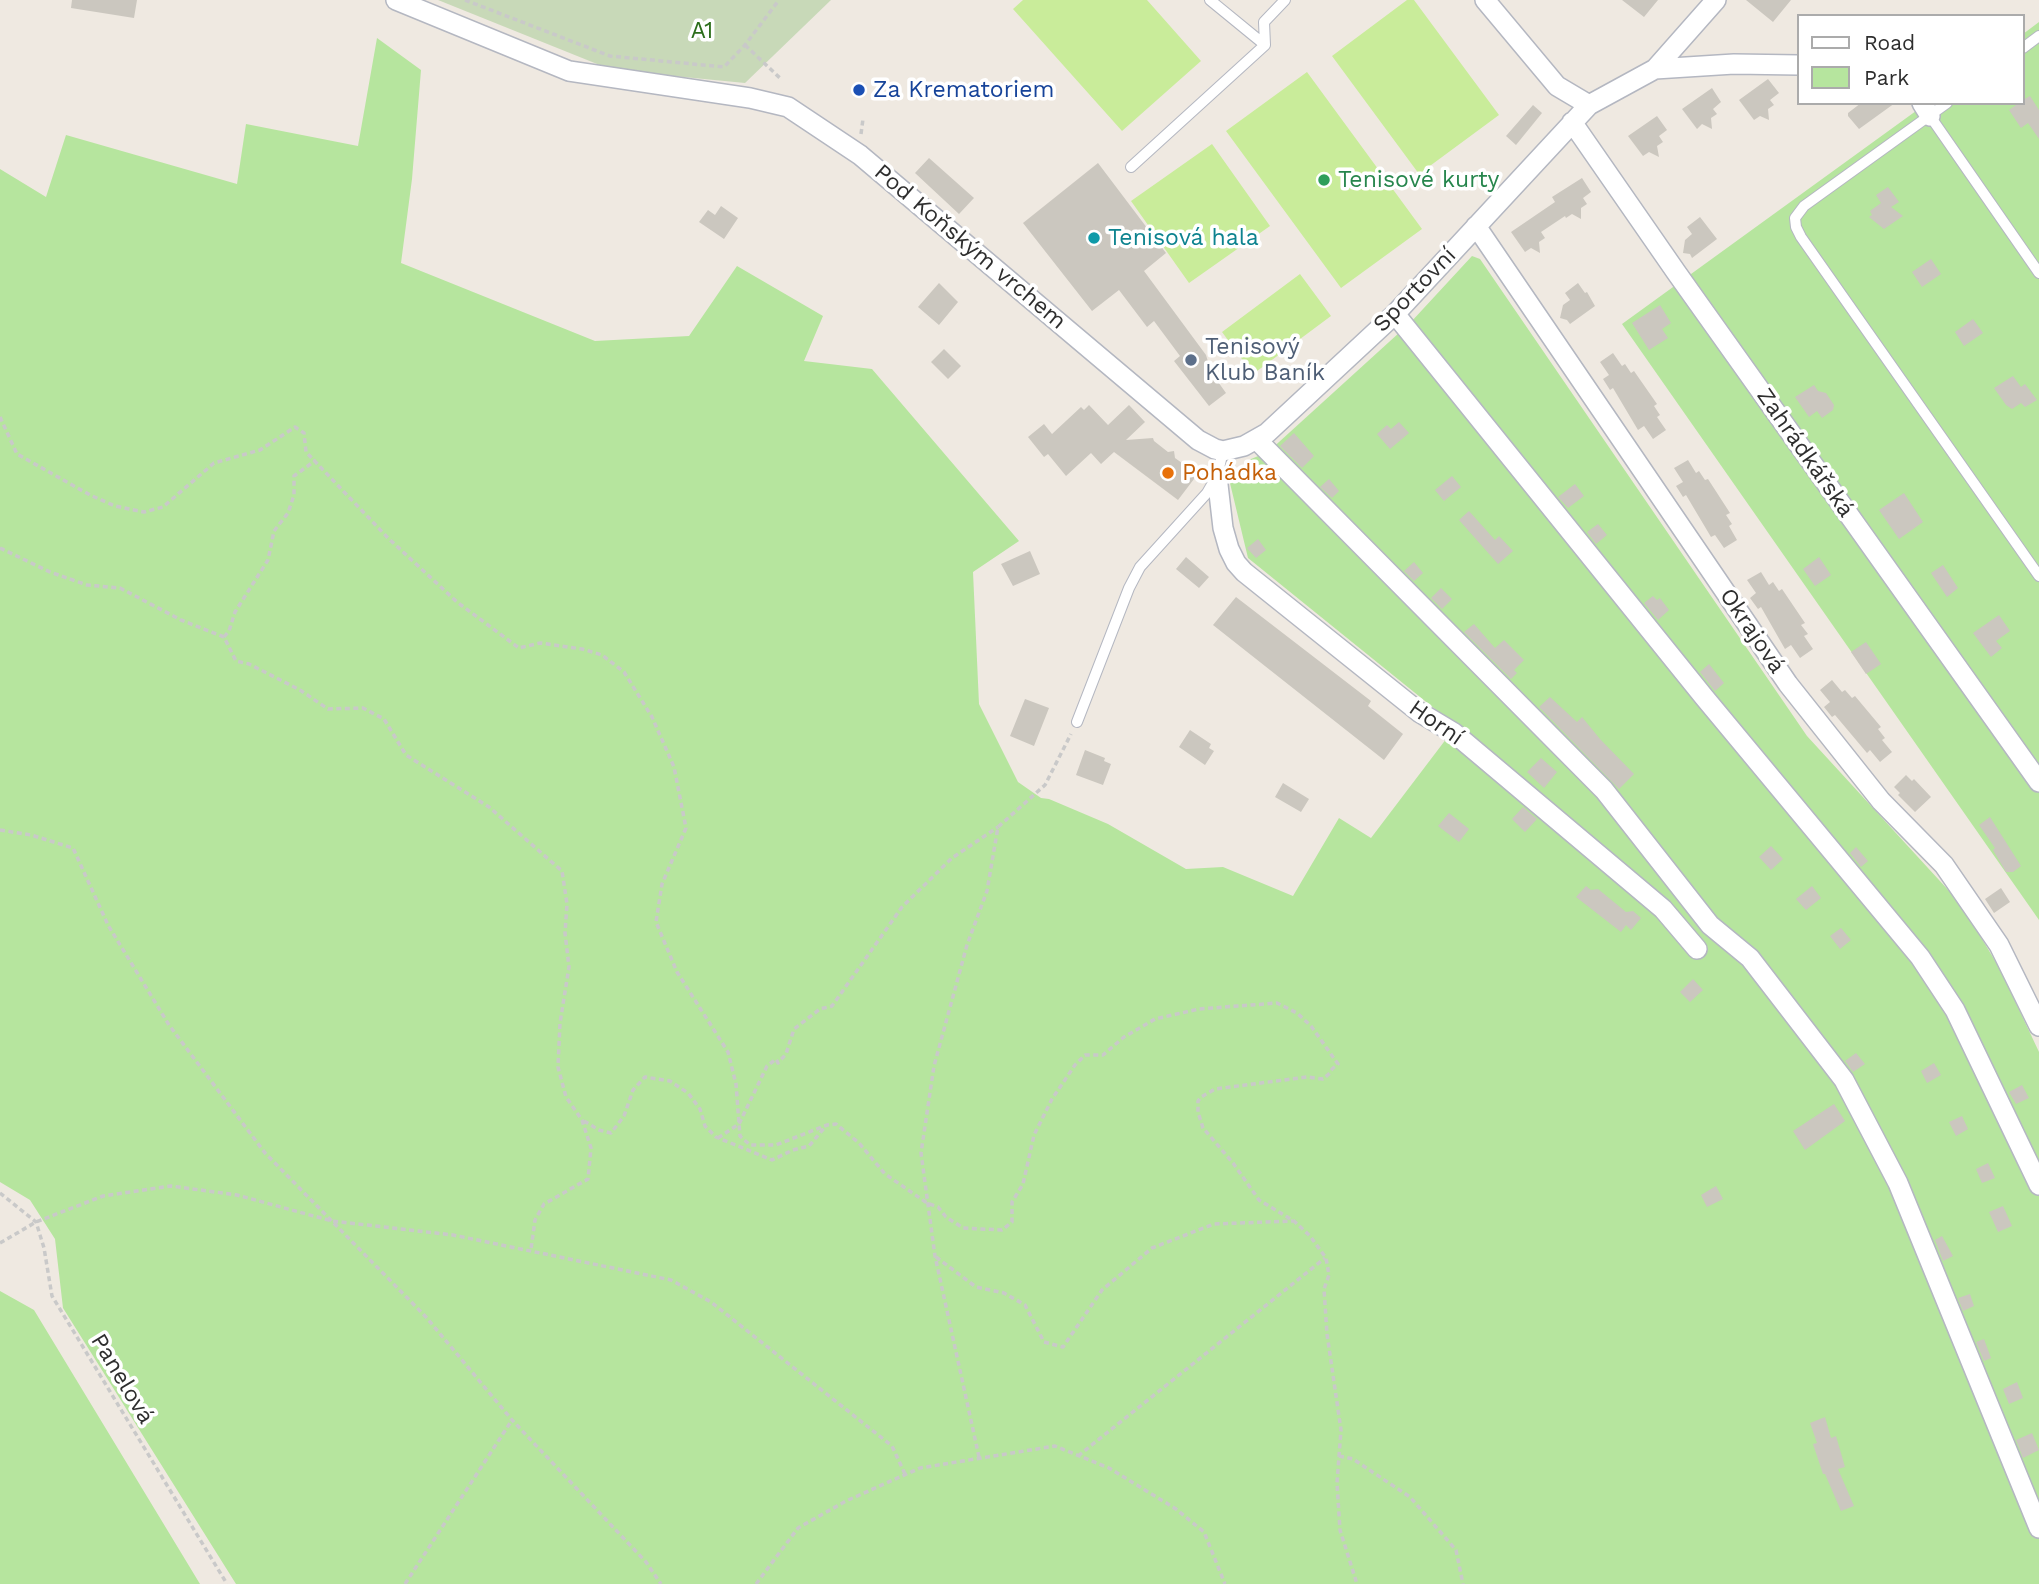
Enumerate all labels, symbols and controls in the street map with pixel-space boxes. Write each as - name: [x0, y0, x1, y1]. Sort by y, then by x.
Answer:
- legend: [1798, 14, 2025, 105]
- park label: A1: [691, 17, 713, 45]
- text: Road: [1864, 30, 1915, 55]
- text: Park: [1864, 65, 1909, 90]
- place label: Za Krematoriem: [873, 76, 1054, 104]
- marker: Za Krematoriem: [851, 82, 867, 98]
- street label: Pod Koňským vrchem: [868, 159, 1072, 335]
- place label: Tenisové kurty: [1338, 166, 1499, 194]
- marker: Tenisové kurty: [1316, 172, 1332, 188]
- place label: Tenisová hala: [1108, 224, 1259, 252]
- marker: Tenisová hala: [1086, 230, 1102, 246]
- street label: Sportovní: [1368, 242, 1462, 338]
- place label: Tenisový Klub Baník: [1205, 333, 1325, 387]
- marker: Tenisový Klub Baník: [1183, 352, 1199, 368]
- street label: Zahrádkářská: [1750, 383, 1860, 523]
- place label: Pohádka: [1182, 459, 1277, 487]
- marker: Pohádka: [1160, 465, 1176, 481]
- street label: Okrajová: [1713, 583, 1791, 679]
- street label: Horní: [1403, 694, 1469, 752]
- street label: Panelová: [84, 1329, 160, 1429]

